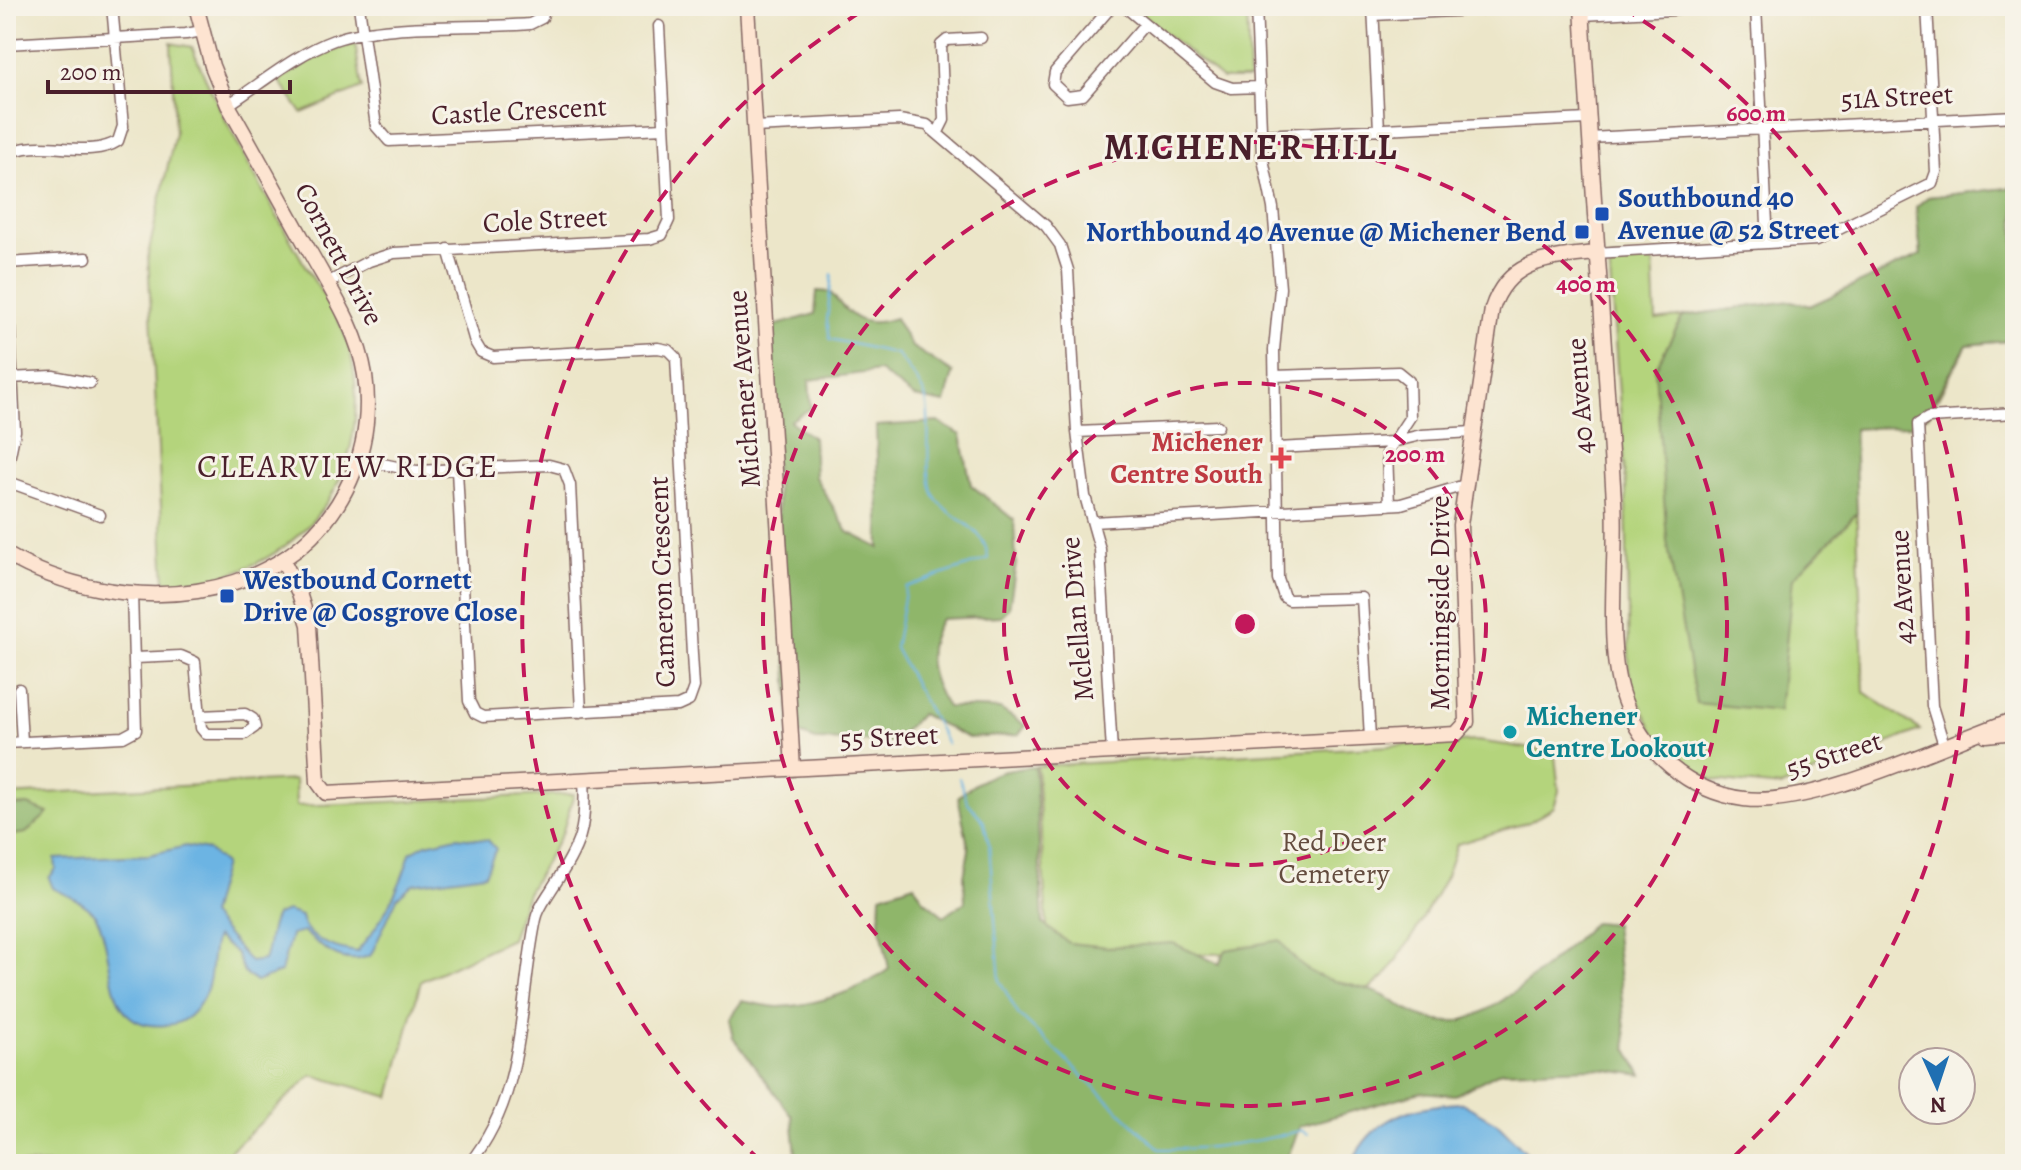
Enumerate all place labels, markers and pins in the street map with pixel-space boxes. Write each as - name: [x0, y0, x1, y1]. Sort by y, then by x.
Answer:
- place label: Southbound 40 Avenue @ 52 Street: [1617, 179, 1839, 249]
- marker: Southbound 40 Avenue @ 52 Street: [1593, 205, 1611, 223]
- place label: Northbound 40 Avenue @ Michener Bend: [1086, 213, 1567, 251]
- marker: Northbound 40 Avenue @ Michener Bend: [1573, 223, 1591, 241]
- place label: Michener Centre South: [1110, 423, 1263, 493]
- marker: Michener Centre South: [1270, 447, 1292, 469]
- place label: Westbound Cornett Drive @ Cosgrove Close: [242, 561, 518, 631]
- marker: Westbound Cornett Drive @ Cosgrove Close: [218, 587, 236, 605]
- centre of rings: [1231, 610, 1259, 638]
- place label: Michener Centre Lookout: [1526, 697, 1707, 767]
- marker: Michener Centre Lookout: [1501, 723, 1519, 741]

